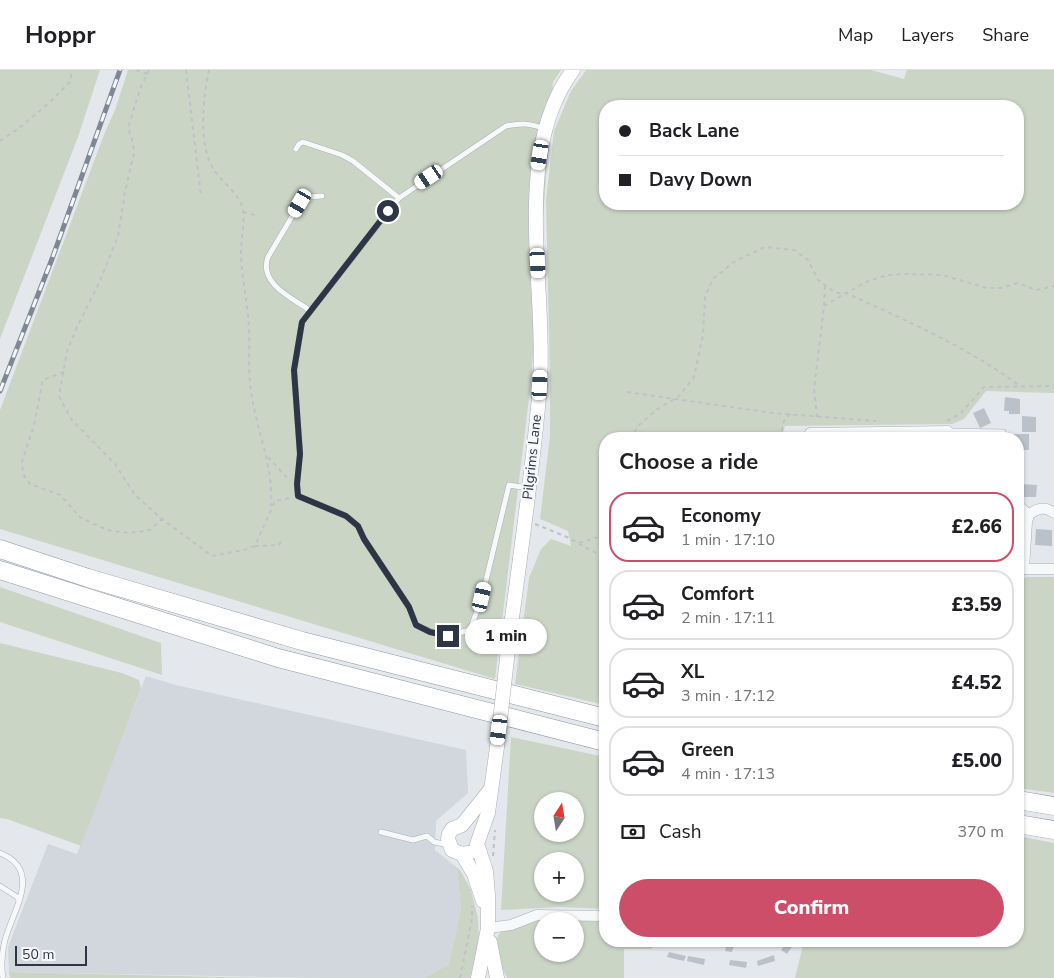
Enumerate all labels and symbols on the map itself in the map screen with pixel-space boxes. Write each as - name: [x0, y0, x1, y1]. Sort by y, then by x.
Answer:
- car: [530, 139, 549, 171]
- car: [412, 162, 445, 192]
- car: [286, 186, 313, 220]
- route start: [377, 200, 399, 222]
- car: [529, 248, 546, 278]
- car: [531, 370, 548, 400]
- street label: Pilgrims Lane: [518, 414, 546, 500]
- car: [471, 581, 492, 613]
- callout: 1 min: [466, 618, 548, 654]
- route end: [437, 625, 459, 647]
- car: [489, 714, 508, 746]
- north arrow: [534, 792, 584, 842]
- scale bar: [15, 943, 88, 966]

